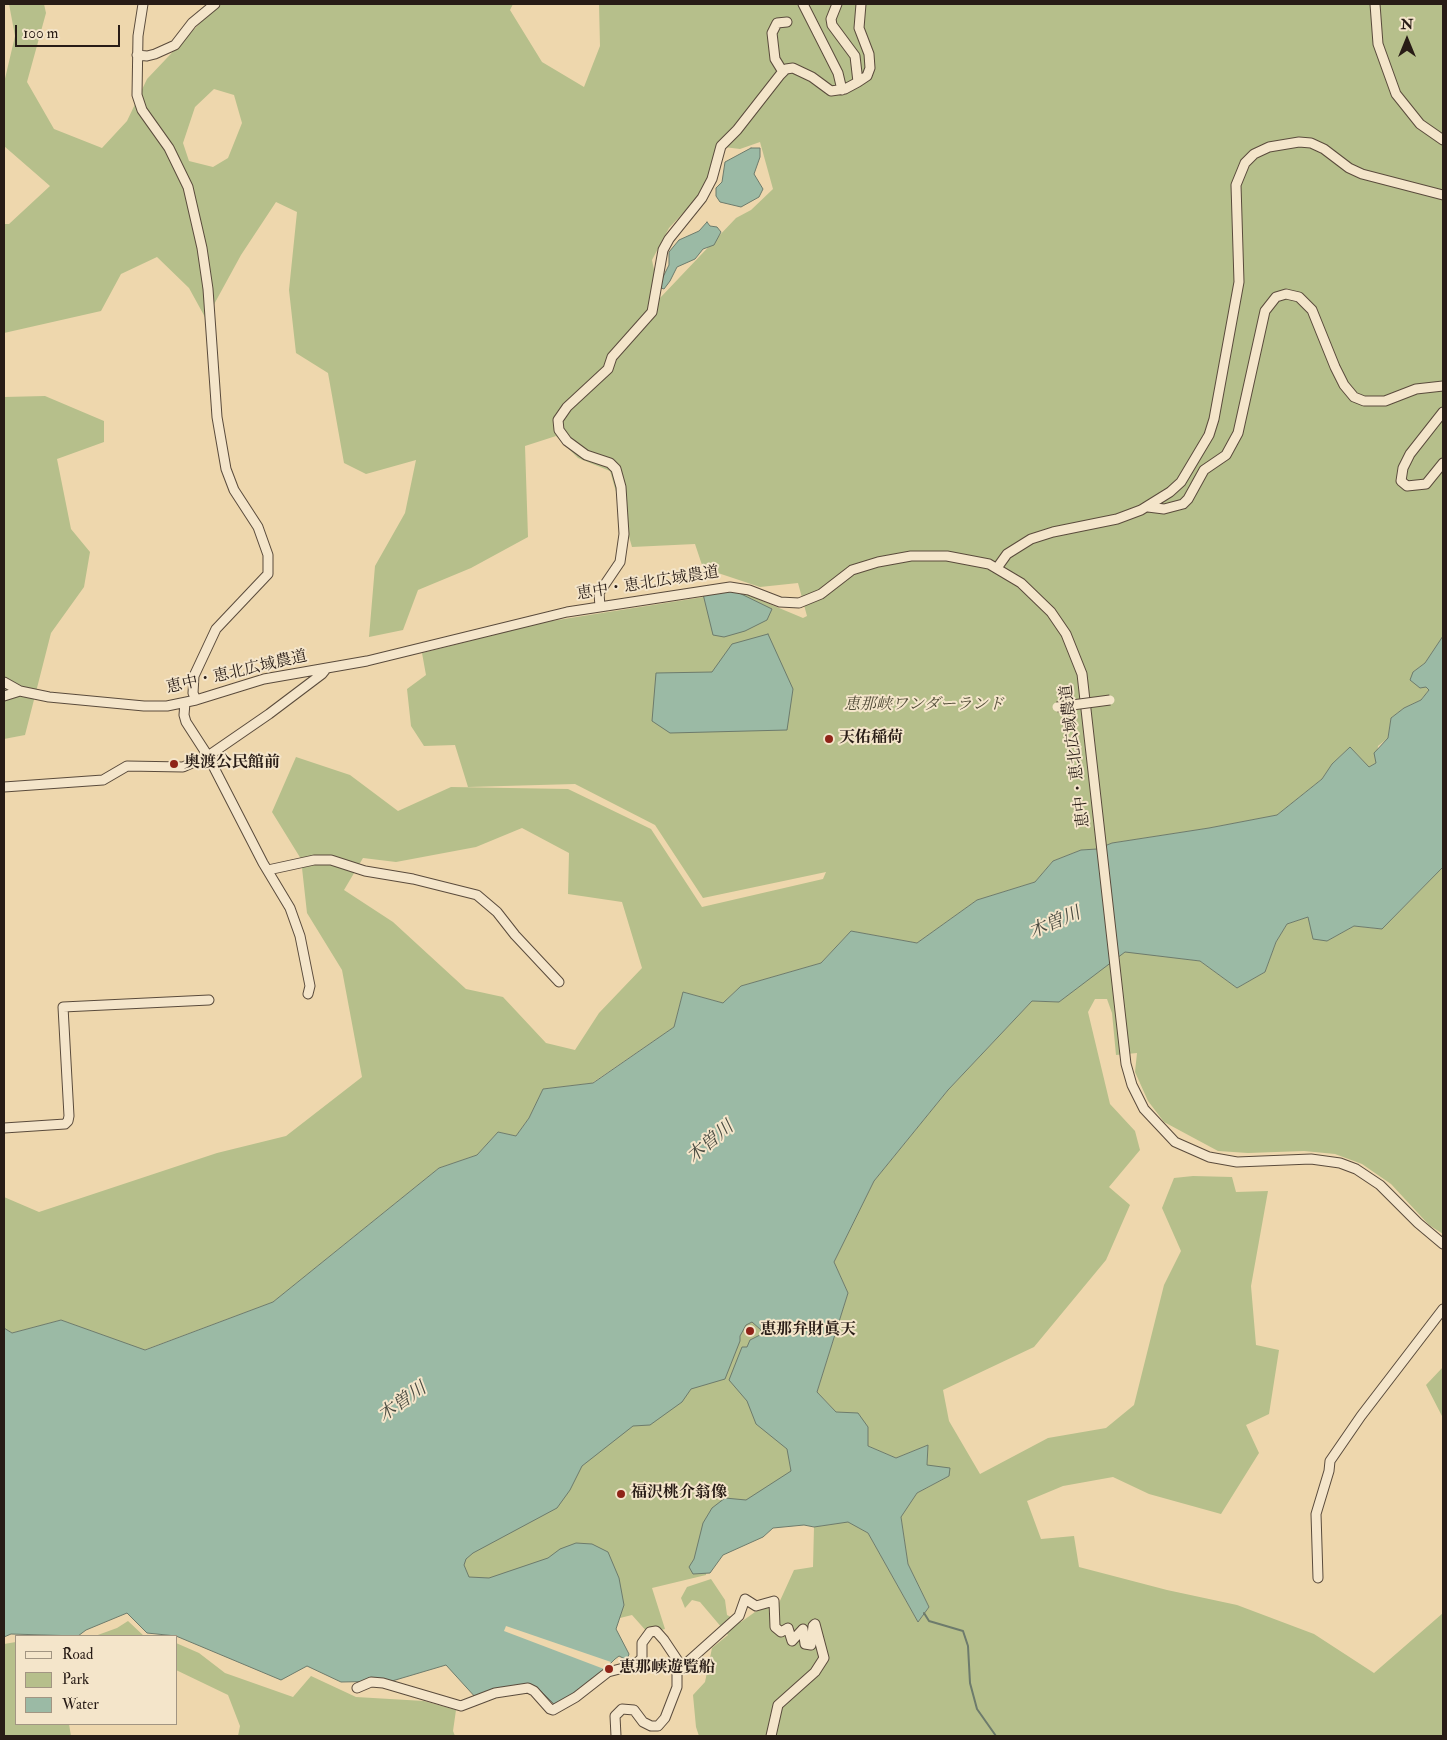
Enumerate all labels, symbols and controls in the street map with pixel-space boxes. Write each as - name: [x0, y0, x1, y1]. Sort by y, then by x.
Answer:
- scale bar: [18, 15, 122, 47]
- north arrow: [1382, 15, 1432, 65]
- text: N: [1401, 16, 1413, 33]
- text: 100 m: [23, 24, 58, 43]
- street label: 恵中・恵北広域農道: [575, 563, 721, 605]
- street label: 恵中・恵北広域農道: [165, 647, 309, 699]
- street label: 恵中・恵北広域農道: [1058, 683, 1094, 829]
- park label: 恵那峡ワンダーランド: [844, 696, 1004, 716]
- place label: 天佑稲荷: [839, 729, 903, 749]
- marker: 天佑稲荷: [823, 733, 835, 745]
- place label: 奥渡公民館前: [184, 754, 280, 774]
- marker: 奥渡公民館前: [168, 758, 180, 770]
- water label: 木曽川: [1026, 904, 1084, 944]
- water label: 木曽川: [683, 1117, 739, 1169]
- place label: 恵那弁財眞天: [760, 1321, 856, 1341]
- marker: 恵那弁財眞天: [744, 1325, 756, 1337]
- water label: 木曽川: [375, 1379, 431, 1427]
- place label: 福沢桃介翁像: [631, 1484, 727, 1504]
- marker: 福沢桃介翁像: [615, 1488, 627, 1500]
- legend: [15, 1635, 178, 1725]
- text: Road: [62, 1645, 93, 1664]
- place label: 恵那峡遊覧船: [619, 1659, 715, 1679]
- marker: 恵那峡遊覧船: [603, 1663, 615, 1675]
- text: Park: [62, 1670, 89, 1689]
- text: Water: [62, 1695, 99, 1714]

